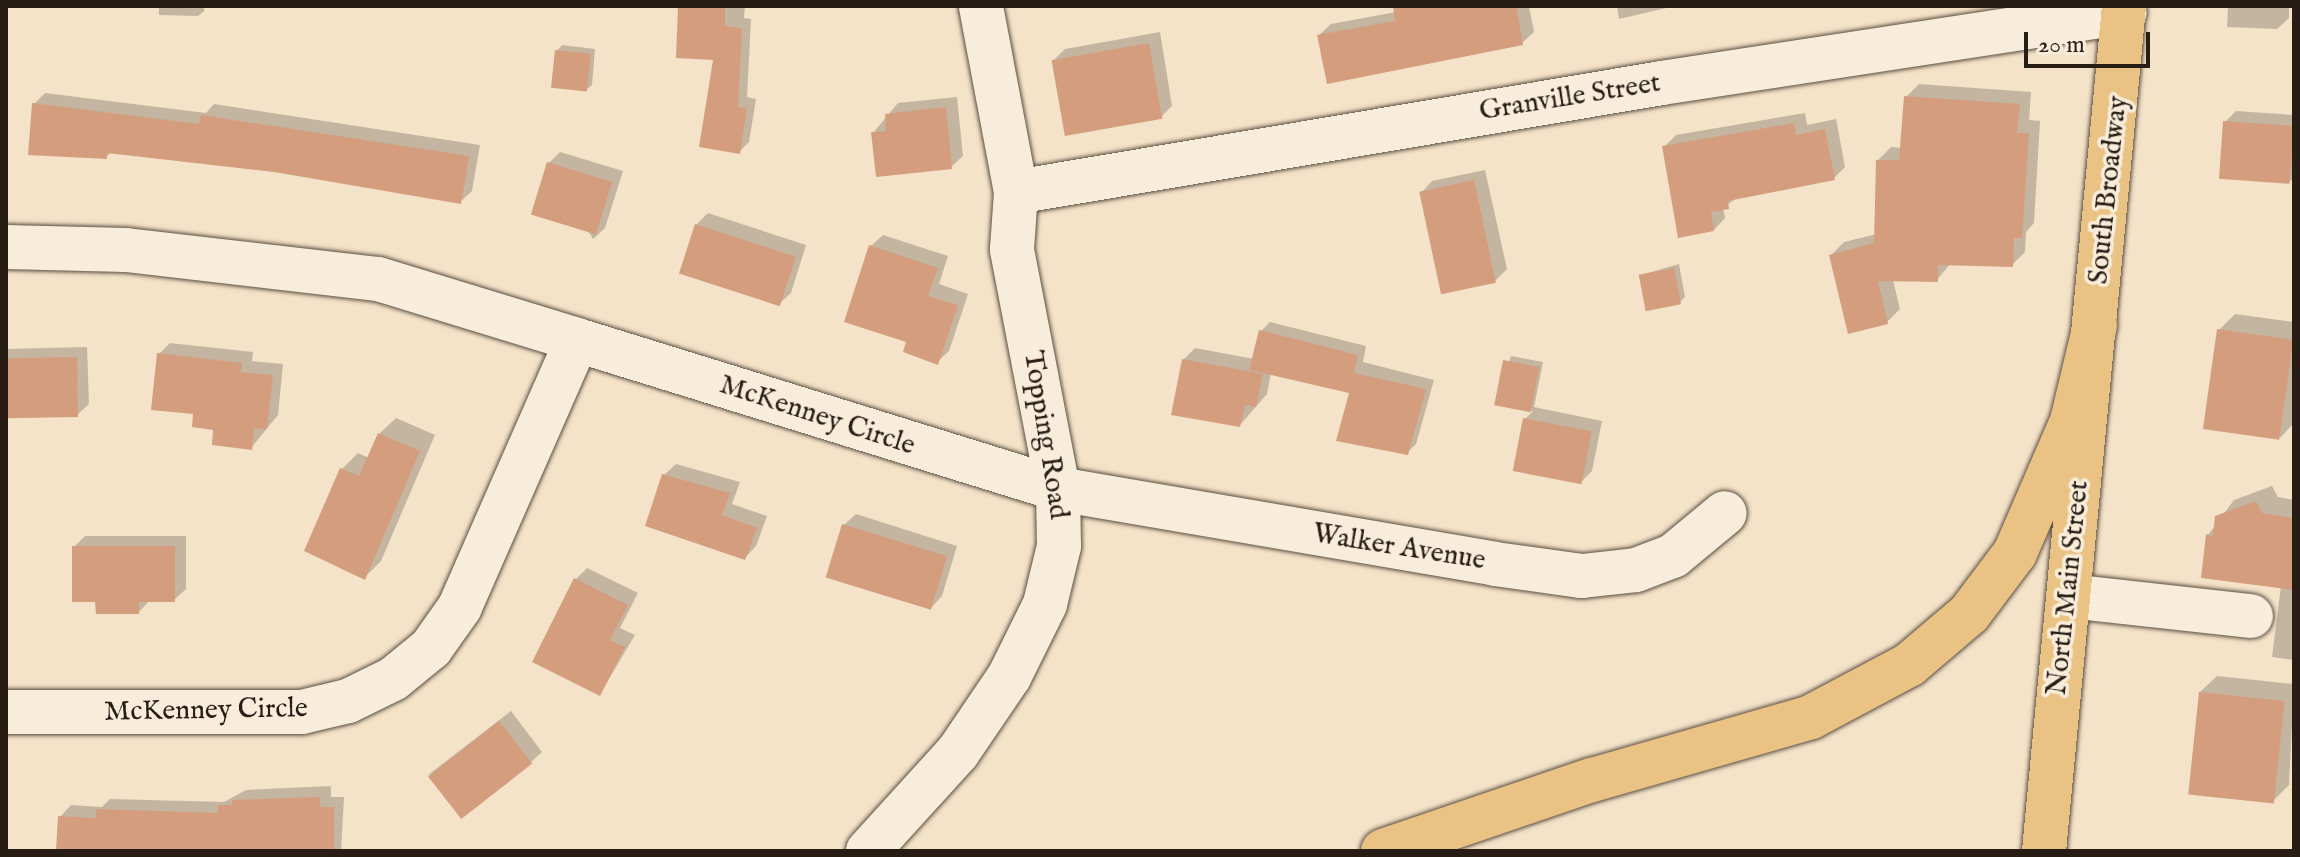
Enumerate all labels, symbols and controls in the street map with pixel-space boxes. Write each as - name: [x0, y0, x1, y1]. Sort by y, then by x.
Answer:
- scale bar: [2028, 16, 2154, 66]
- text: 20 m: [2038, 30, 2085, 61]
- street label: Granville Street: [1477, 67, 1663, 129]
- street label: South Broadway: [2082, 94, 2136, 286]
- street label: Topping Road: [1015, 348, 1075, 522]
- street label: McKenney Circle: [715, 369, 919, 463]
- street label: North Main Street: [2041, 479, 2097, 697]
- street label: Walker Avenue: [1310, 518, 1488, 578]
- street label: McKenney Circle: [104, 692, 308, 730]

